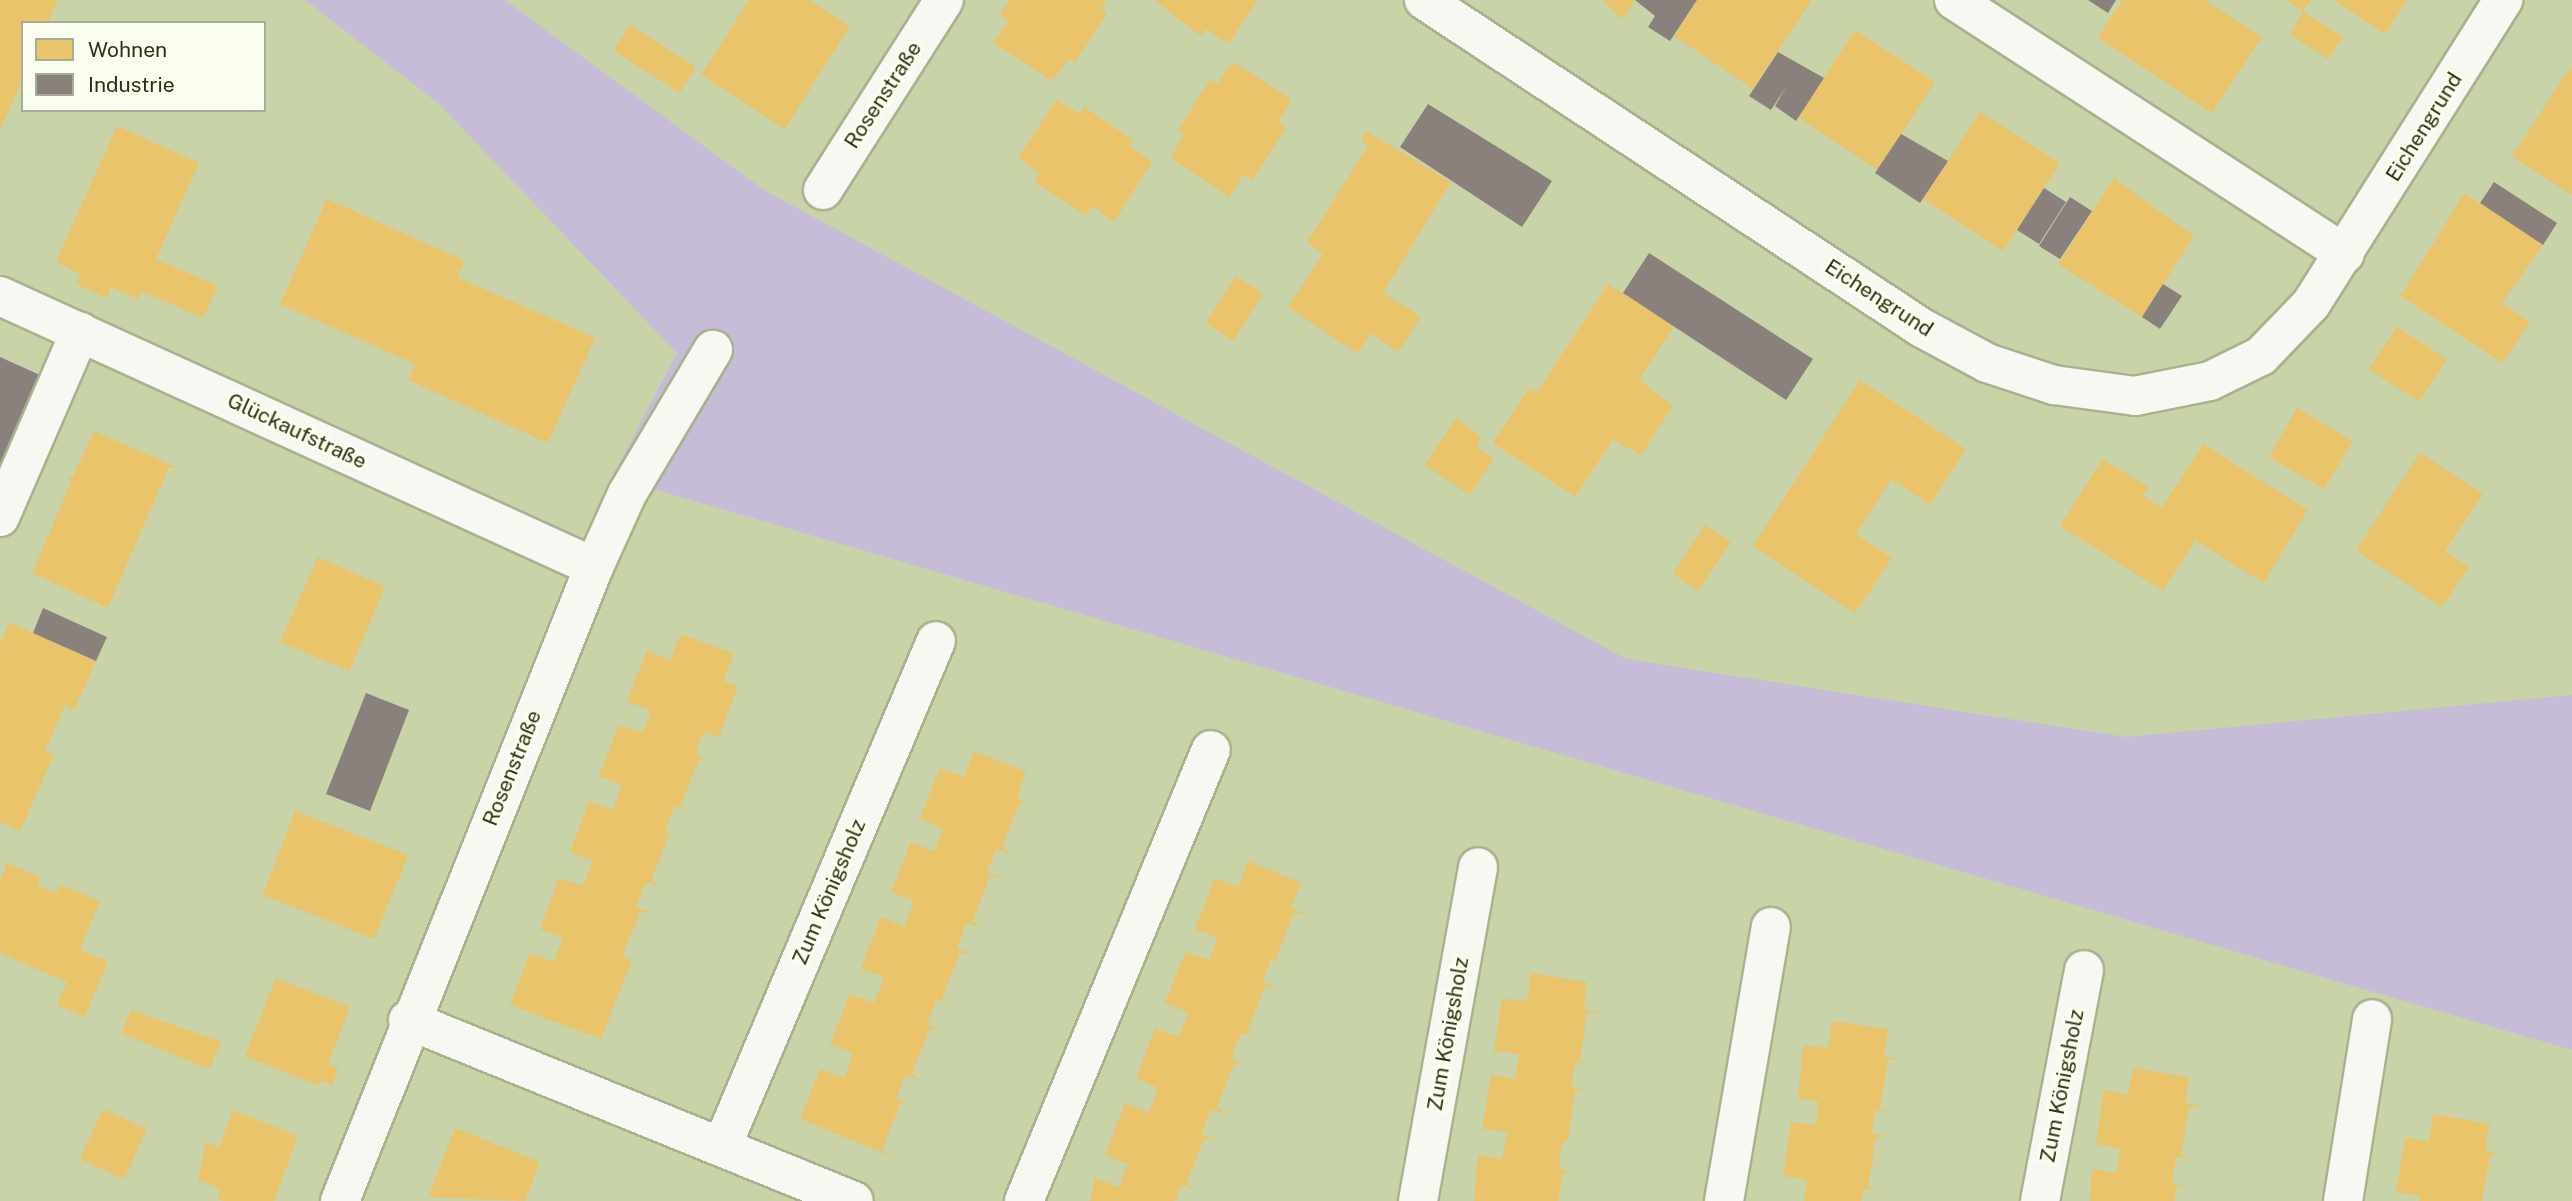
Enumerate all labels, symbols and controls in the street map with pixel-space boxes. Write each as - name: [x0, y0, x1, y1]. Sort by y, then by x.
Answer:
- legend: [21, 21, 266, 112]
- text: Wohnen: [88, 37, 167, 62]
- street label: Rosenstraße: [839, 37, 927, 153]
- street label: Eichengrund: [2381, 68, 2467, 186]
- text: Industrie: [88, 72, 175, 97]
- street label: Eichengrund: [1820, 254, 1938, 342]
- street label: Glückaufstraße: [223, 388, 371, 474]
- street label: Rosenstraße: [477, 707, 547, 829]
- street label: Zum Königsholz: [787, 815, 871, 969]
- street label: Zum Königsholz: [1422, 955, 1474, 1113]
- street label: Zum Königsholz: [2035, 1007, 2089, 1165]

